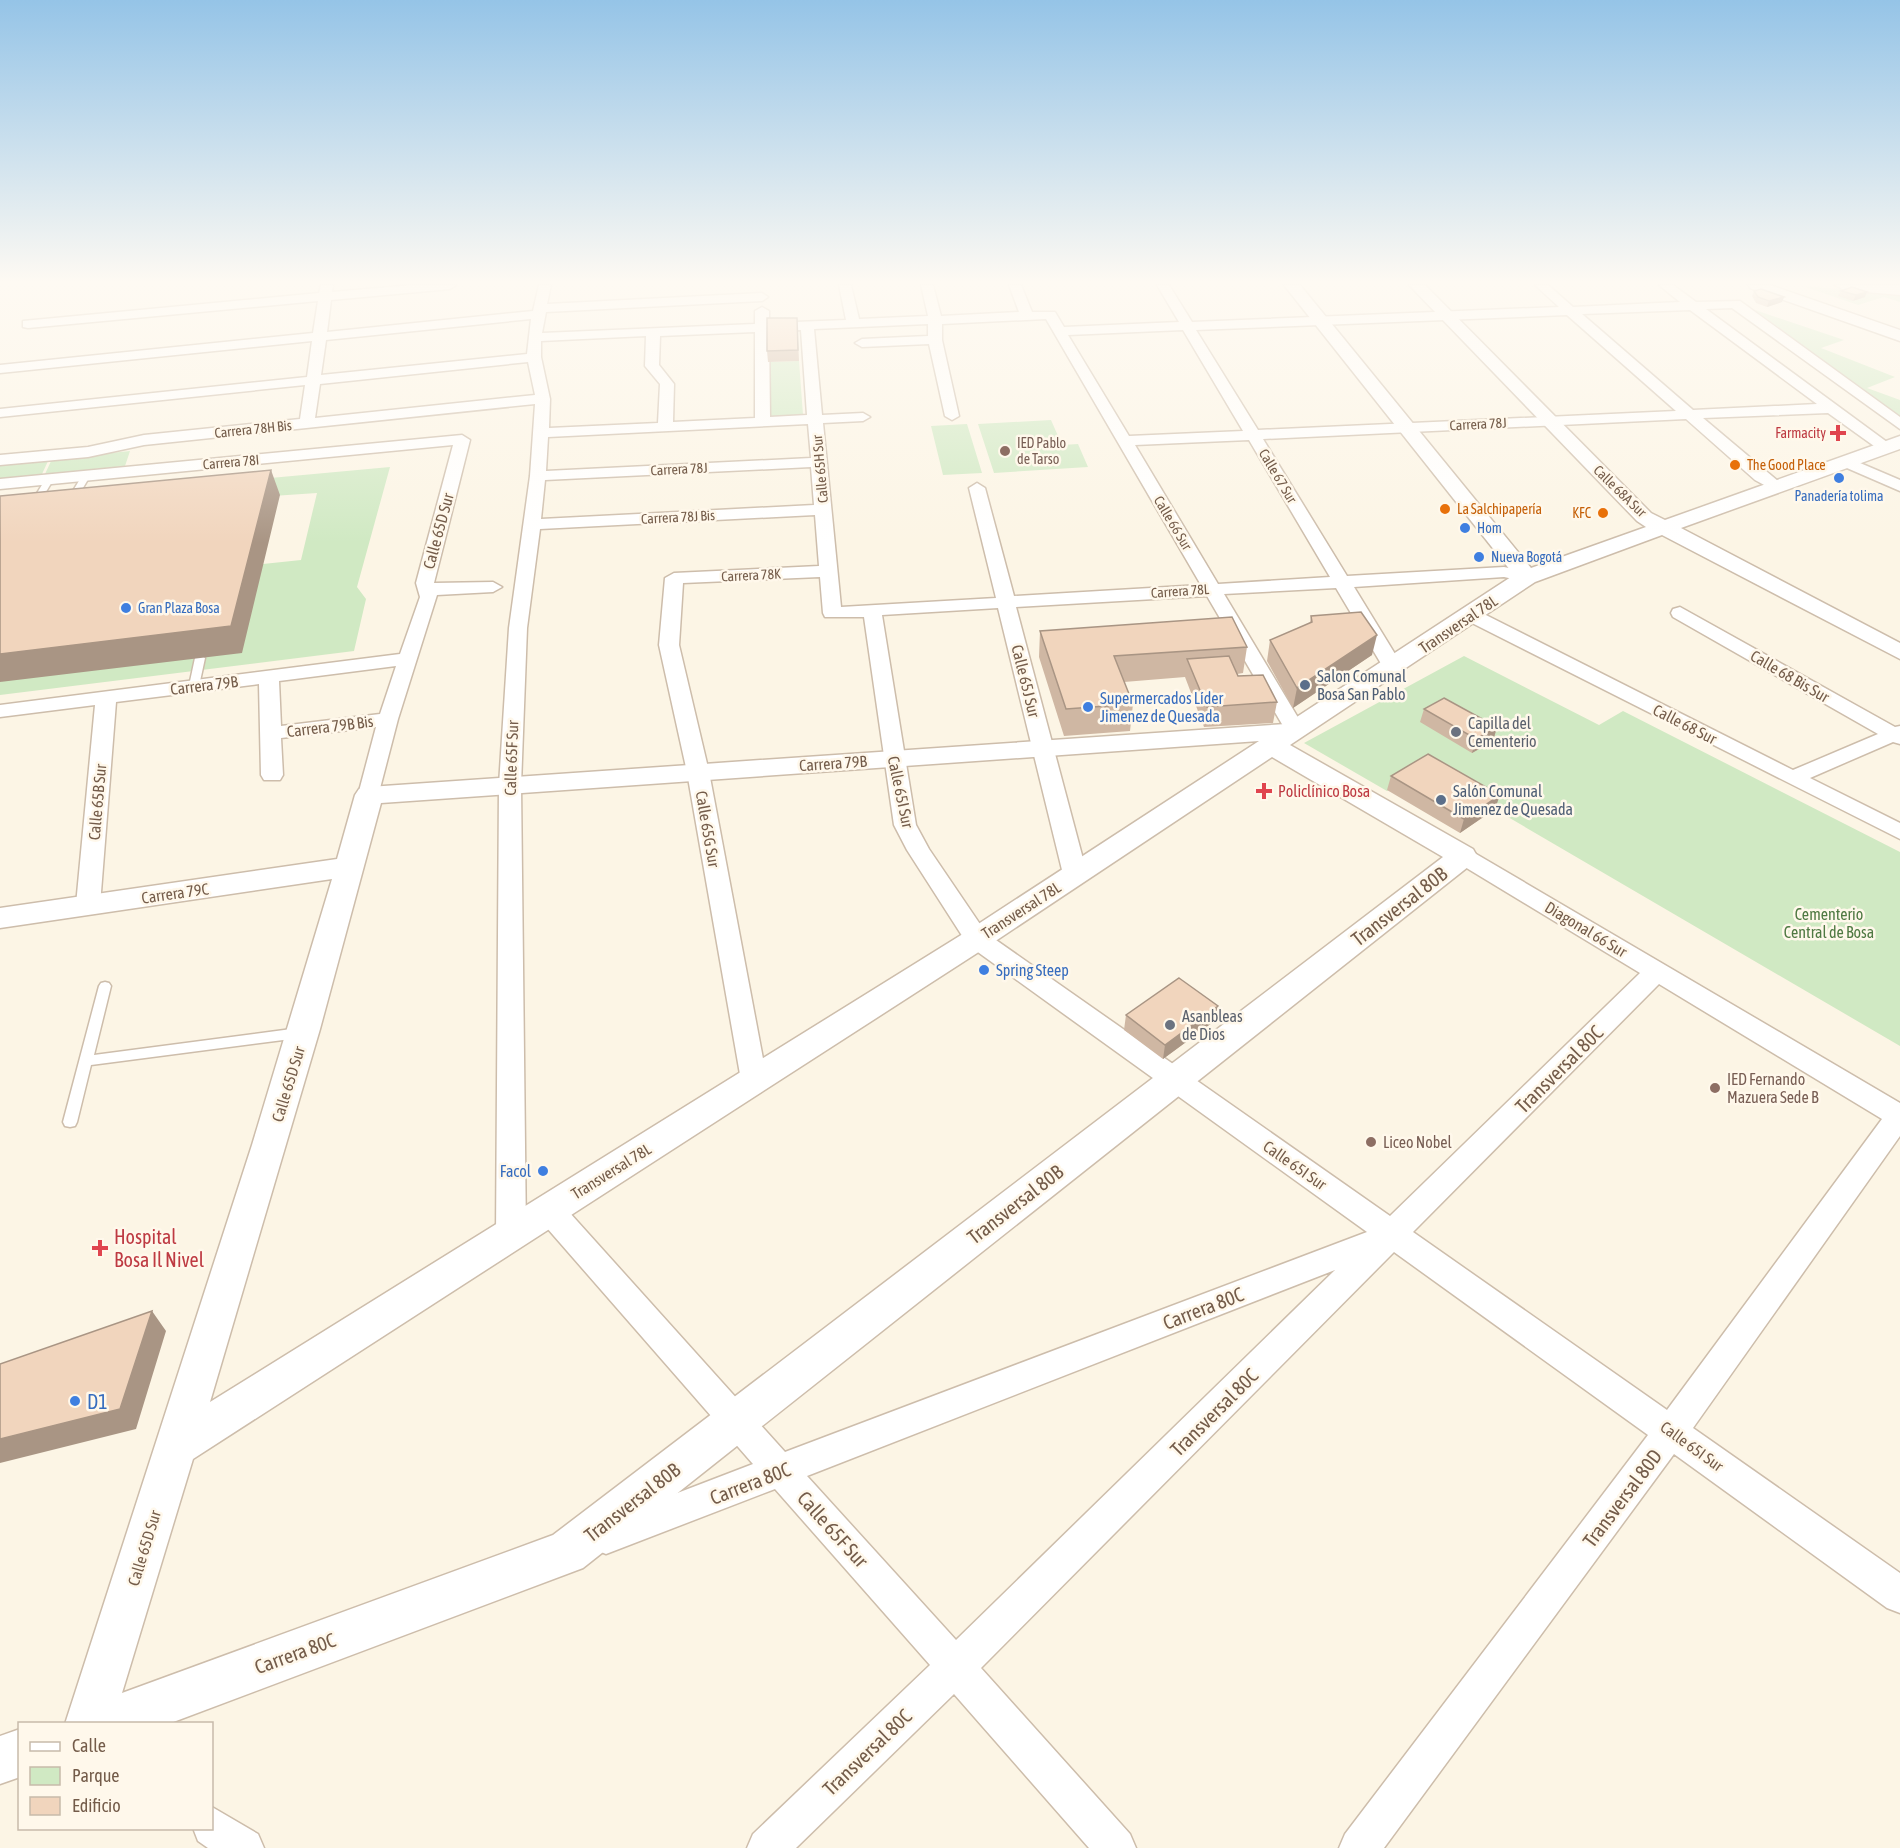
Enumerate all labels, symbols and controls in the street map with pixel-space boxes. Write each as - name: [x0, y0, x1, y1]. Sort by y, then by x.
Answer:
- street label: Carrera 78J: [1449, 415, 1507, 433]
- street label: Carrera 78H Bis: [214, 417, 293, 441]
- place label: Farmacity: [1775, 425, 1826, 441]
- marker: Farmacity: [1831, 426, 1845, 440]
- street label: Calle 65H Sur: [809, 433, 831, 504]
- place label: IED Pablo de Tarso: [1017, 435, 1066, 467]
- marker: IED Pablo de Tarso: [998, 444, 1012, 458]
- street label: Calle 67 Sur: [1256, 446, 1301, 507]
- street label: Carrera 78I: [202, 452, 260, 472]
- place label: The Good Place: [1747, 457, 1826, 473]
- marker: The Good Place: [1728, 458, 1742, 472]
- street label: Carrera 78J: [650, 460, 708, 478]
- street label: Calle 68A Sur: [1590, 462, 1650, 521]
- marker: Panadería tolima: [1832, 471, 1846, 485]
- place label: Panadería tolima: [1794, 488, 1884, 504]
- street label: Calle 65D Sur: [419, 491, 457, 571]
- street label: Calle 66 Sur: [1151, 493, 1196, 554]
- place label: La Salchipapería: [1457, 501, 1542, 517]
- marker: La Salchipapería: [1438, 502, 1452, 516]
- place label: KFC: [1572, 505, 1592, 521]
- marker: KFC: [1596, 506, 1610, 520]
- street label: Carrera 78J Bis: [641, 507, 715, 527]
- place label: Hom: [1477, 520, 1502, 536]
- marker: Hom: [1458, 521, 1472, 535]
- place label: Nueva Bogotá: [1491, 549, 1562, 565]
- marker: Nueva Bogotá: [1472, 550, 1486, 564]
- street label: Carrera 78K: [721, 565, 781, 585]
- street label: Carrera 78L: [1150, 581, 1210, 601]
- street label: Transversal 78L: [1415, 591, 1501, 657]
- place label: Gran Plaza Bosa: [138, 600, 220, 616]
- marker: Gran Plaza Bosa: [119, 601, 133, 615]
- street label: Calle 65J Sur: [1008, 643, 1044, 719]
- street label: Calle 68 Bis Sur: [1747, 646, 1833, 706]
- place label: Salon Comunal Bosa San Pablo: [1317, 667, 1407, 703]
- street label: Carrera 79B: [169, 672, 239, 698]
- marker: Salon Comunal Bosa San Pablo: [1298, 678, 1312, 692]
- place label: Supermercados Líder Jimenez de Quesada: [1100, 689, 1224, 725]
- marker: Supermercados Líder Jimenez de Quesada: [1081, 700, 1095, 714]
- street label: Calle 68 Sur: [1650, 700, 1720, 748]
- street label: Carrera 79B Bis: [286, 712, 375, 740]
- place label: Capilla del Cementerio: [1468, 714, 1537, 750]
- street label: Calle 65F Sur: [501, 720, 521, 796]
- marker: Capilla del Cementerio: [1449, 725, 1463, 739]
- street label: Carrera 79B: [798, 752, 868, 774]
- street label: Calle 65I Sur: [885, 754, 917, 830]
- street label: Calle 65B Sur: [85, 763, 109, 841]
- marker: Policlínico Bosa: [1255, 782, 1273, 800]
- place label: Policlínico Bosa: [1278, 782, 1370, 800]
- place label: Salón Comunal Jimenez de Quesada: [1453, 782, 1573, 818]
- street label: Calle 65G Sur: [692, 789, 724, 869]
- marker: Salón Comunal Jimenez de Quesada: [1434, 793, 1448, 807]
- street label: Transversal 80B: [1347, 861, 1452, 950]
- street label: Transversal 78L: [978, 877, 1065, 942]
- street label: Carrera 79C: [140, 879, 210, 907]
- street label: Diagonal 66 Sur: [1541, 898, 1630, 961]
- park label: Cementerio Central de Bosa: [1784, 905, 1874, 941]
- place label: Spring Steep: [996, 961, 1069, 980]
- marker: Spring Steep: [977, 963, 991, 977]
- place label: Asanbleas de Dios: [1182, 1007, 1243, 1043]
- marker: Asanbleas de Dios: [1163, 1018, 1177, 1032]
- street label: Transversal 80C: [1510, 1020, 1608, 1118]
- street label: Calle 65D Sur: [268, 1044, 308, 1124]
- place label: IED Fernando Mazuera Sede B: [1727, 1070, 1819, 1106]
- marker: IED Fernando Mazuera Sede B: [1708, 1081, 1722, 1095]
- place label: Liceo Nobel: [1383, 1133, 1452, 1151]
- marker: Liceo Nobel: [1364, 1135, 1378, 1149]
- street label: Calle 65I Sur: [1260, 1137, 1330, 1193]
- street label: Transversal 78L: [568, 1139, 655, 1203]
- street label: Transversal 80B: [963, 1159, 1068, 1248]
- place label: Facol: [500, 1162, 532, 1180]
- marker: Facol: [536, 1164, 550, 1178]
- place label: Hospital Bosa Il Nivel: [114, 1225, 205, 1271]
- marker: Hospital Bosa Il Nivel: [91, 1239, 109, 1257]
- street label: Carrera 80C: [1159, 1282, 1247, 1334]
- street label: Transversal 80C: [1165, 1363, 1263, 1461]
- place label: D1: [87, 1390, 108, 1413]
- marker: D1: [68, 1394, 82, 1408]
- street label: Calle 65I Sur: [1657, 1417, 1727, 1475]
- street label: Transversal 80D: [1578, 1445, 1666, 1551]
- street label: Transversal 80B: [580, 1457, 685, 1546]
- street label: Carrera 80C: [706, 1457, 794, 1509]
- street label: Calle 65F Sur: [793, 1486, 874, 1572]
- street label: Calle 65D Sur: [124, 1508, 164, 1588]
- street label: Carrera 80C: [251, 1628, 339, 1678]
- street label: Transversal 80C: [818, 1704, 916, 1800]
- legend: [18, 1722, 213, 1830]
- text: Calle: [72, 1735, 106, 1756]
- text: Parque: [72, 1765, 120, 1786]
- text: Edificio: [72, 1795, 121, 1816]

